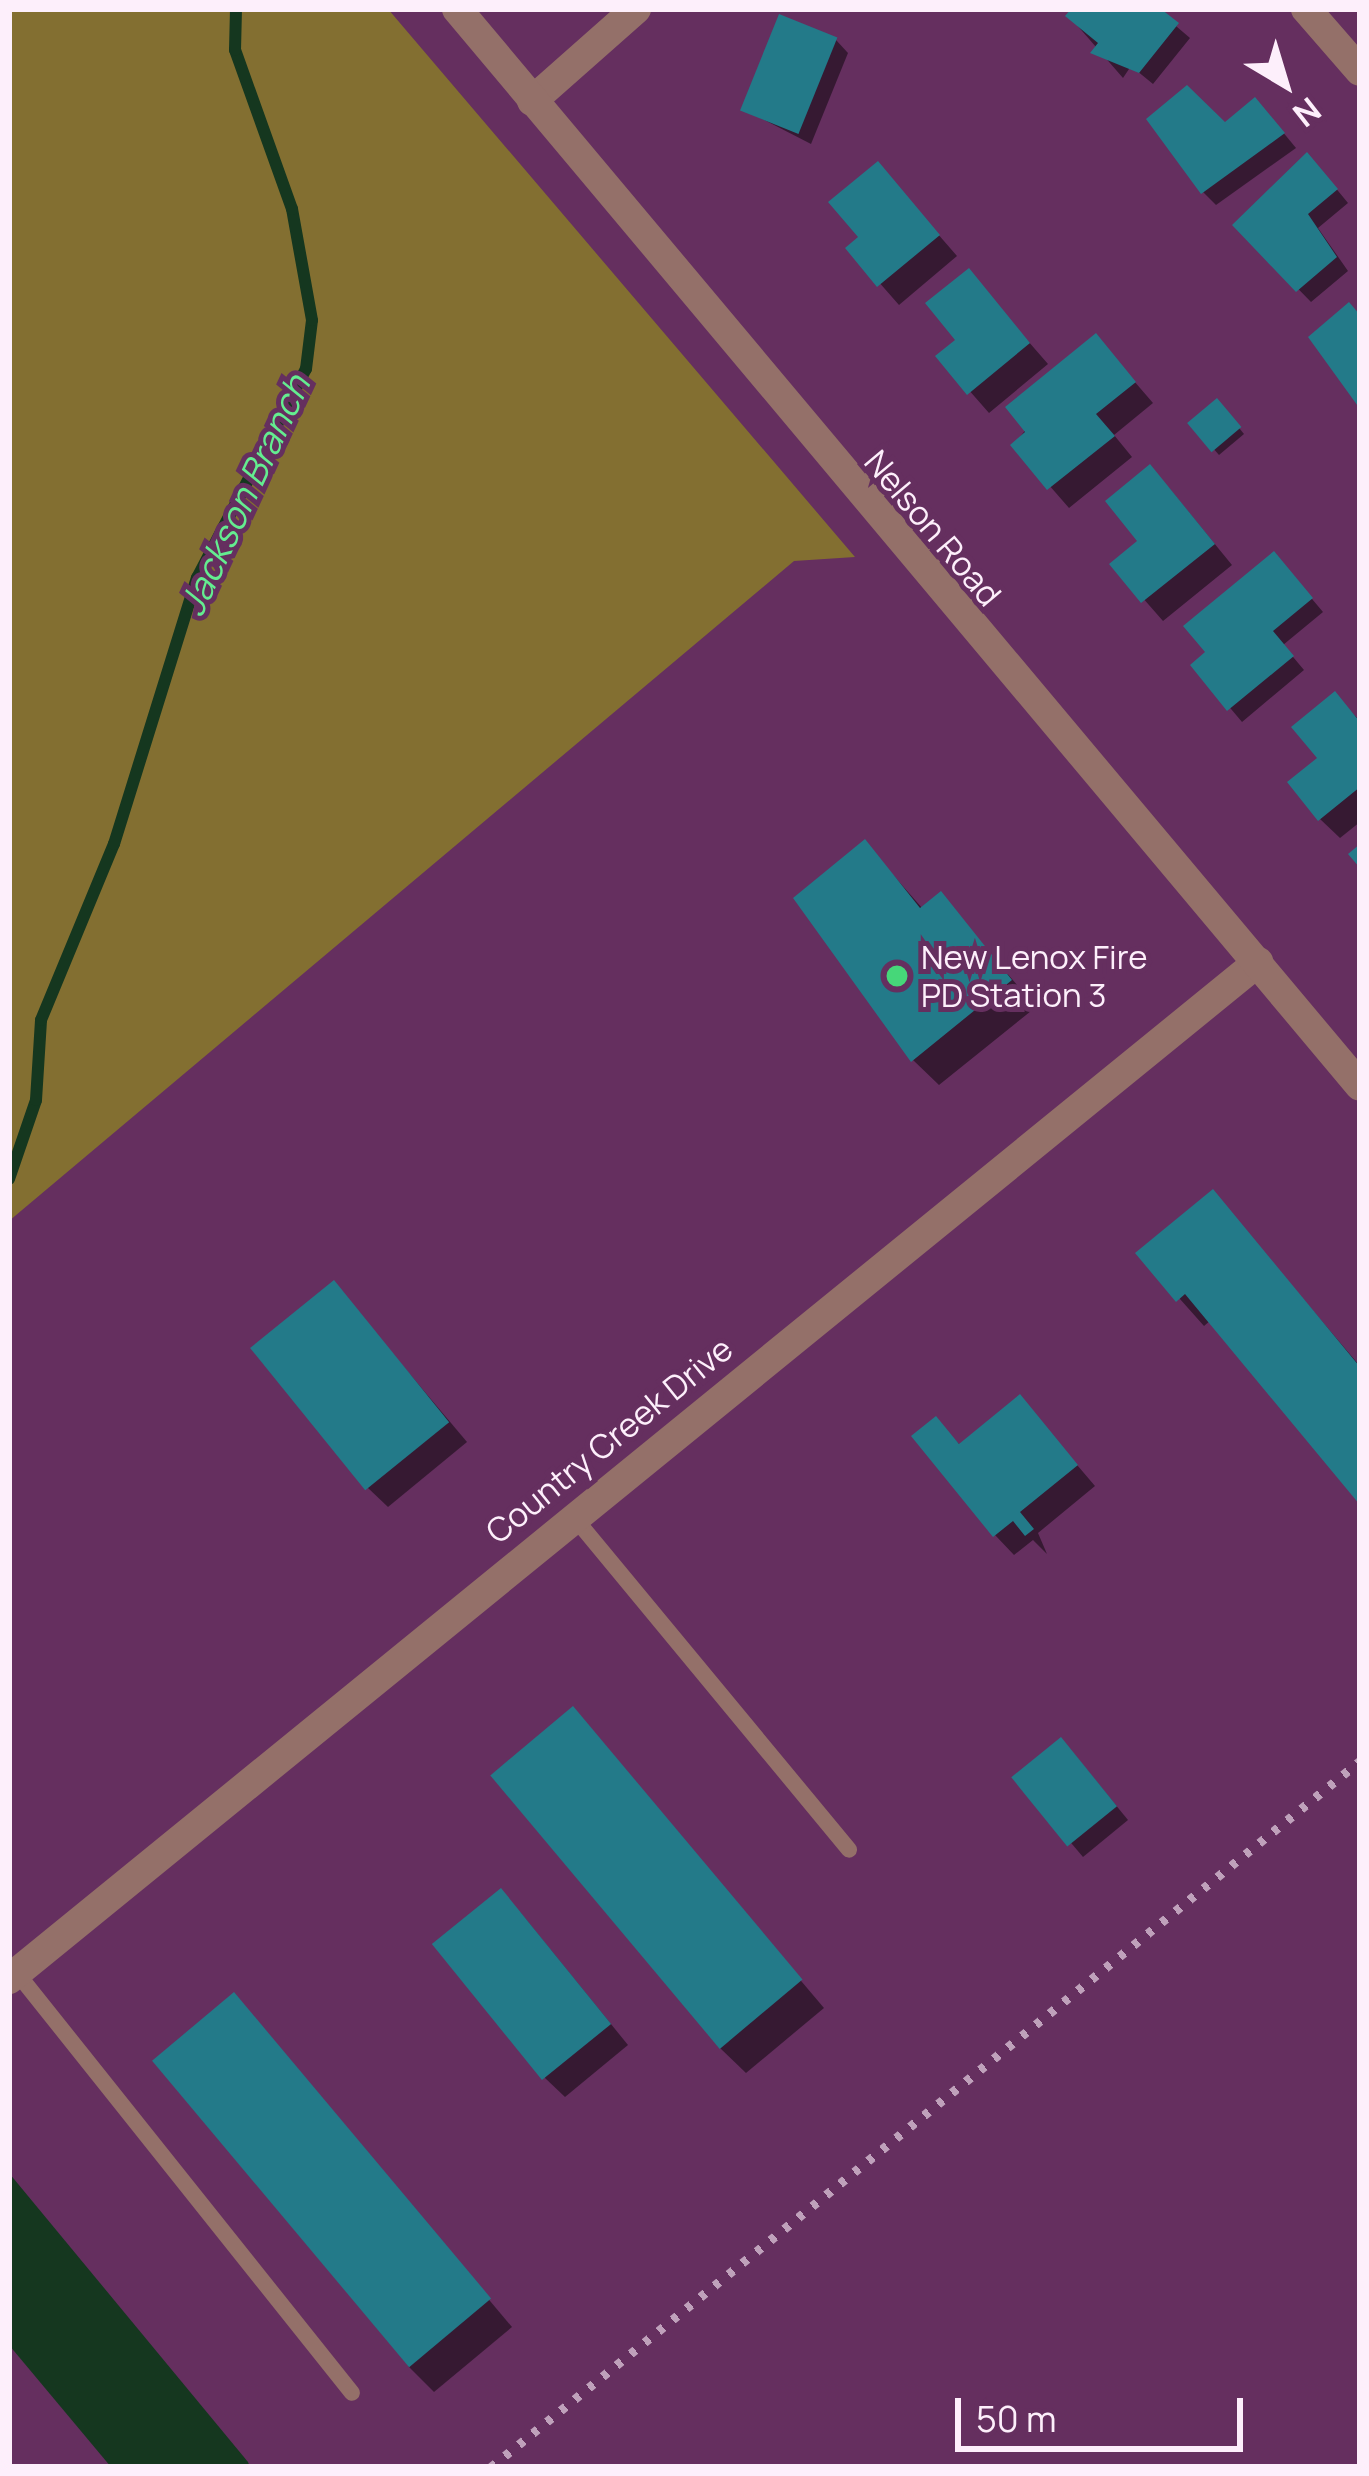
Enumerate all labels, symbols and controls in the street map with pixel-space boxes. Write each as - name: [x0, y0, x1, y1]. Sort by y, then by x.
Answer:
- north arrow: [1225, 24, 1345, 144]
- text: N: [1284, 88, 1331, 138]
- water label: Jackson Branch: [170, 368, 318, 622]
- street label: Nelson Road: [856, 442, 1010, 614]
- place label: New Lenox Fire PD Station 3: [921, 937, 1148, 1015]
- marker: New Lenox Fire PD Station 3: [884, 963, 910, 989]
- street label: Country Creek Drive: [478, 1329, 740, 1551]
- scale bar: [961, 2374, 1249, 2448]
- text: 50 m: [976, 2394, 1056, 2443]

